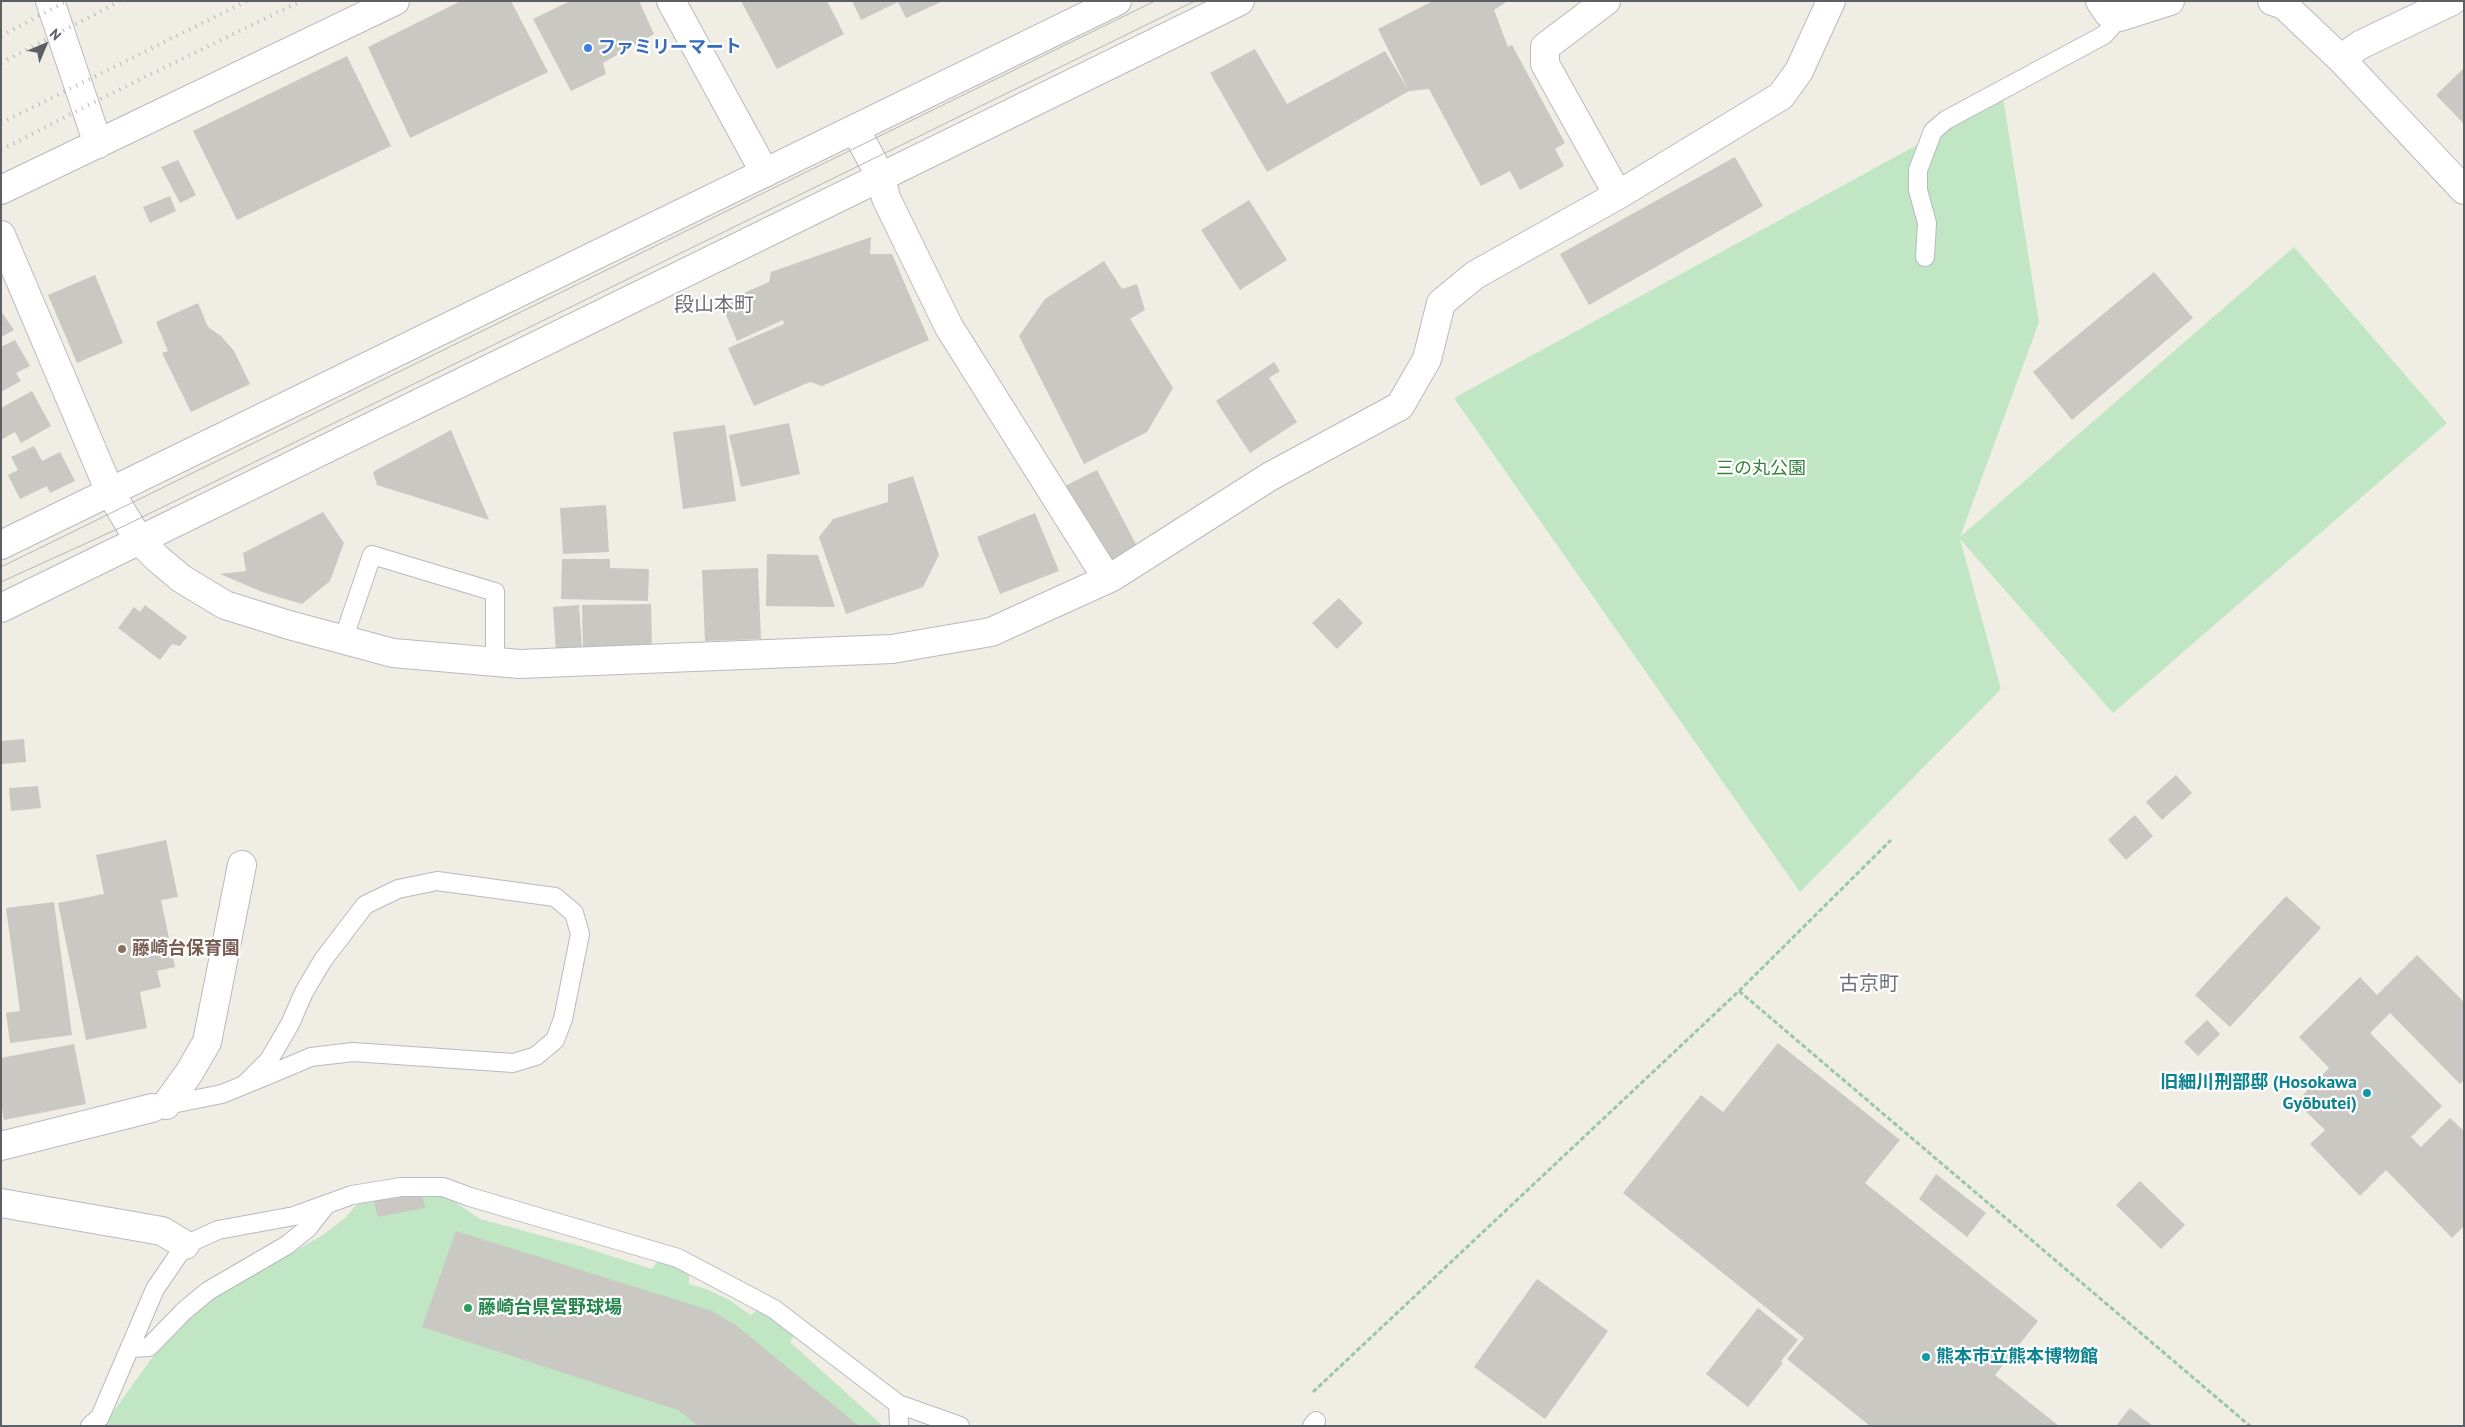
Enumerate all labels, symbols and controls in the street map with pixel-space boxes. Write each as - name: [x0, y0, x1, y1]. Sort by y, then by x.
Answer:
- north arrow: [20, 20, 70, 70]
- text: N: [46, 25, 65, 44]
- place label: ファミリーマート: [598, 37, 742, 59]
- marker: ファミリーマート: [582, 42, 594, 54]
- district label: 段山本町: [674, 293, 754, 317]
- park label: 三の丸公園: [1716, 458, 1806, 480]
- place label: 藤崎台保育園: [132, 938, 240, 960]
- marker: 藤崎台保育園: [116, 943, 128, 955]
- district label: 古京町: [1839, 972, 1899, 996]
- place label: 旧細川刑部邸 (Hosokawa Gyōbutei): [2160, 1072, 2357, 1114]
- marker: 旧細川刑部邸 (Hosokawa Gyōbutei): [2361, 1087, 2373, 1099]
- place label: 藤崎台県営野球場: [478, 1297, 622, 1319]
- marker: 藤崎台県営野球場: [462, 1302, 474, 1314]
- place label: 熊本市立熊本博物館: [1936, 1346, 2098, 1368]
- marker: 熊本市立熊本博物館: [1920, 1351, 1932, 1363]

